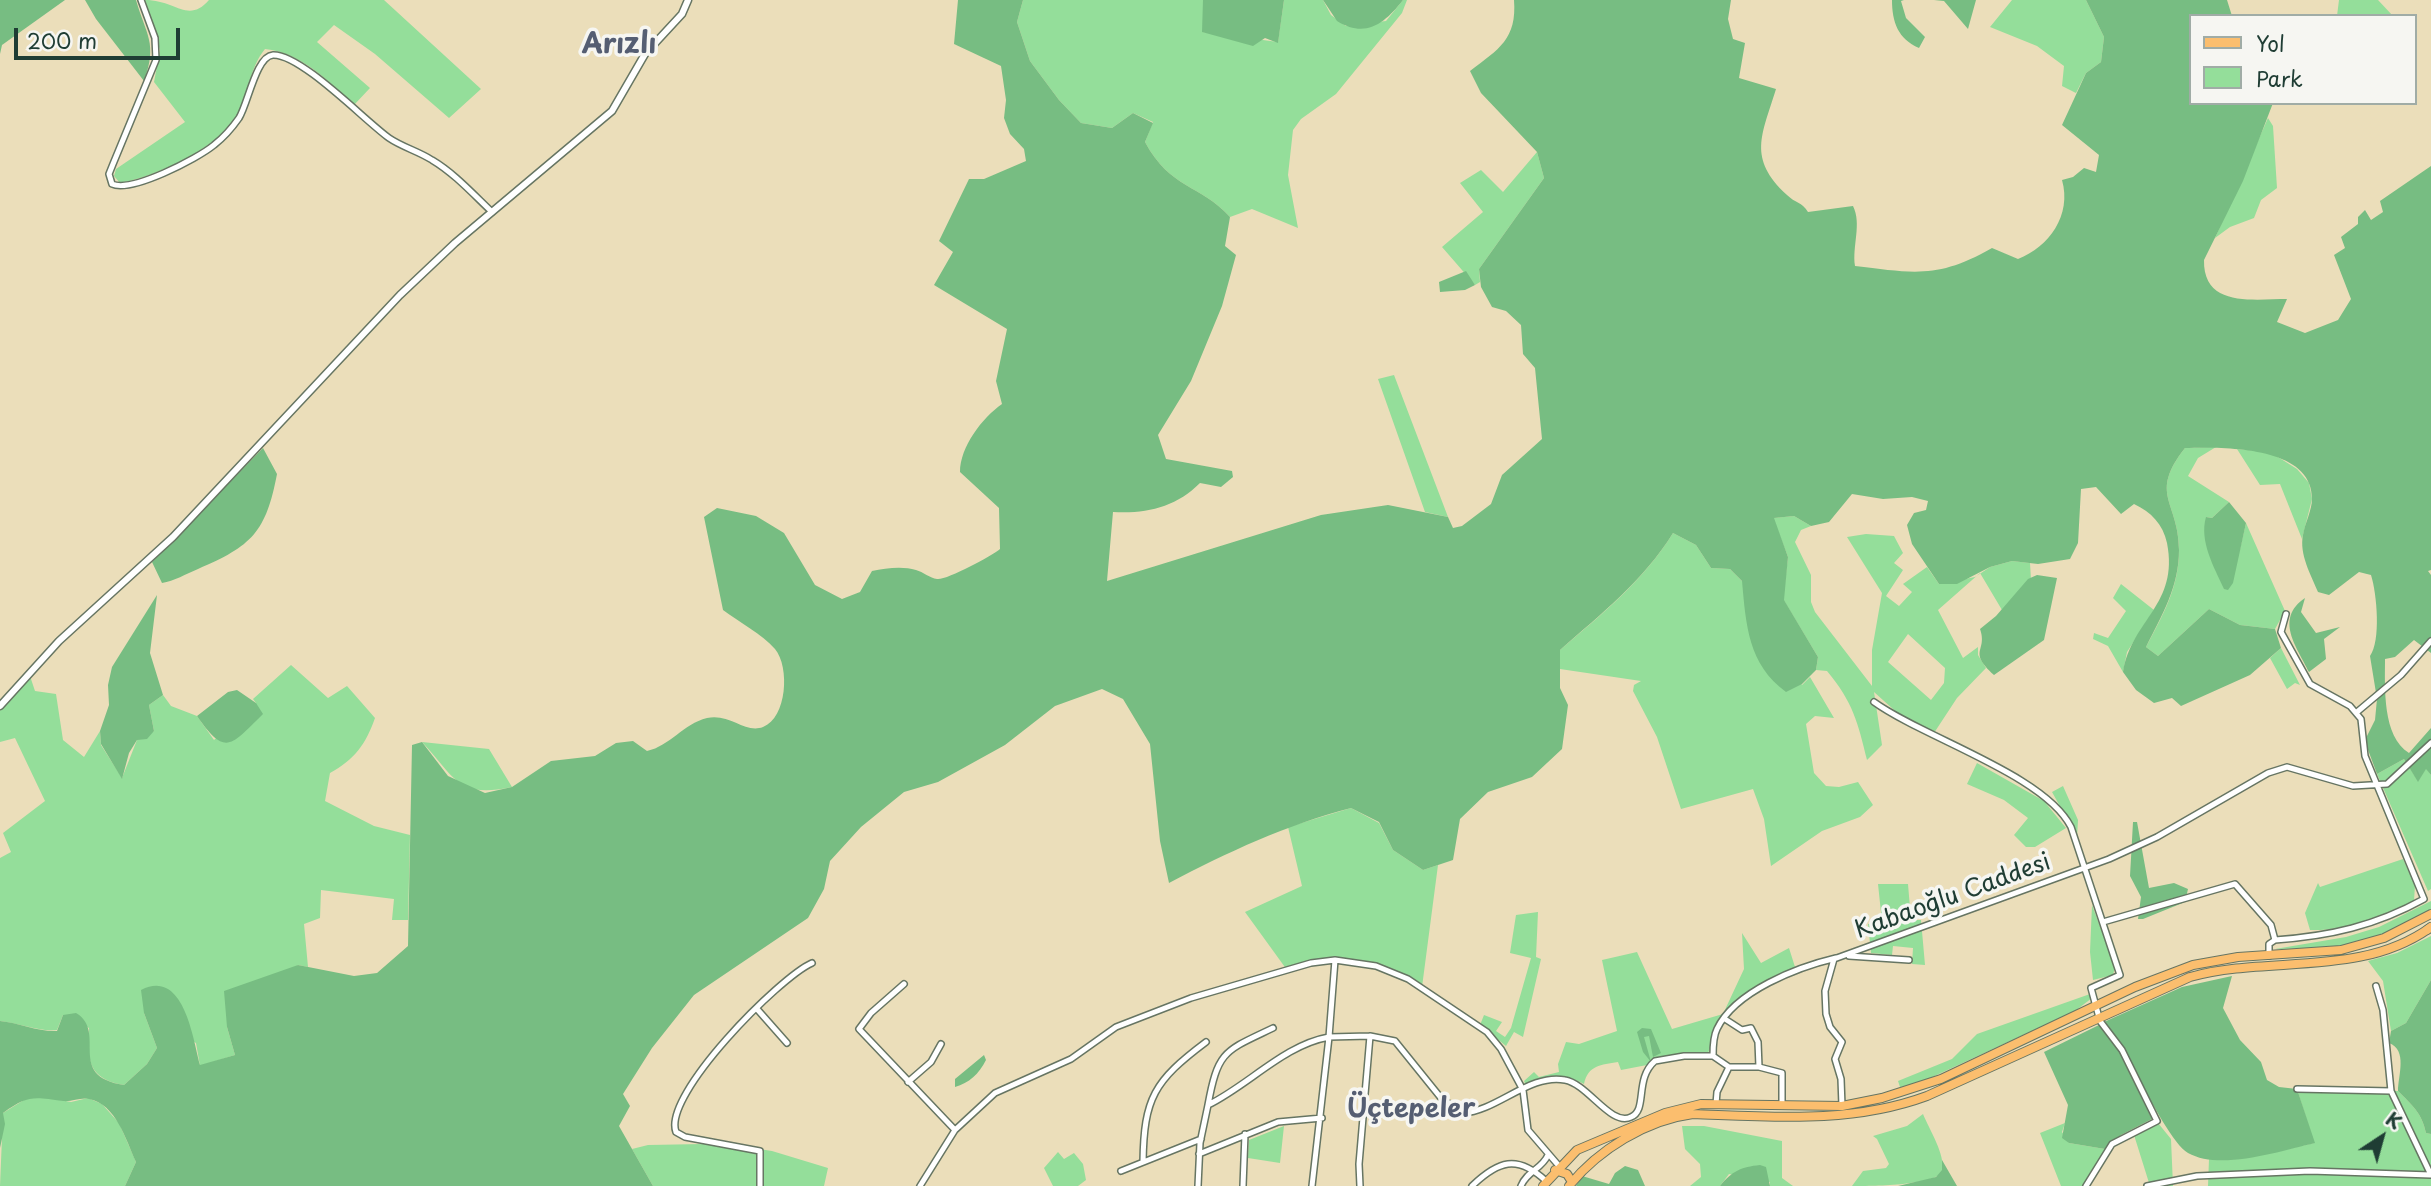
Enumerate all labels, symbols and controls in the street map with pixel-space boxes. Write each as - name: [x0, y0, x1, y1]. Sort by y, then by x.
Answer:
- scale bar: [18, 14, 184, 58]
- legend: [2190, 14, 2417, 105]
- text: 200 m: [27, 24, 97, 56]
- text: Yol: [2256, 27, 2285, 59]
- district label: Arızlı: [582, 28, 656, 62]
- text: Park: [2256, 62, 2303, 94]
- street label: Kabaoğlu Caddesi: [1851, 848, 2055, 946]
- district label: Üçtepeler: [1347, 1094, 1475, 1126]
- north arrow: [2347, 1102, 2417, 1172]
- text: K: [2380, 1105, 2408, 1135]

